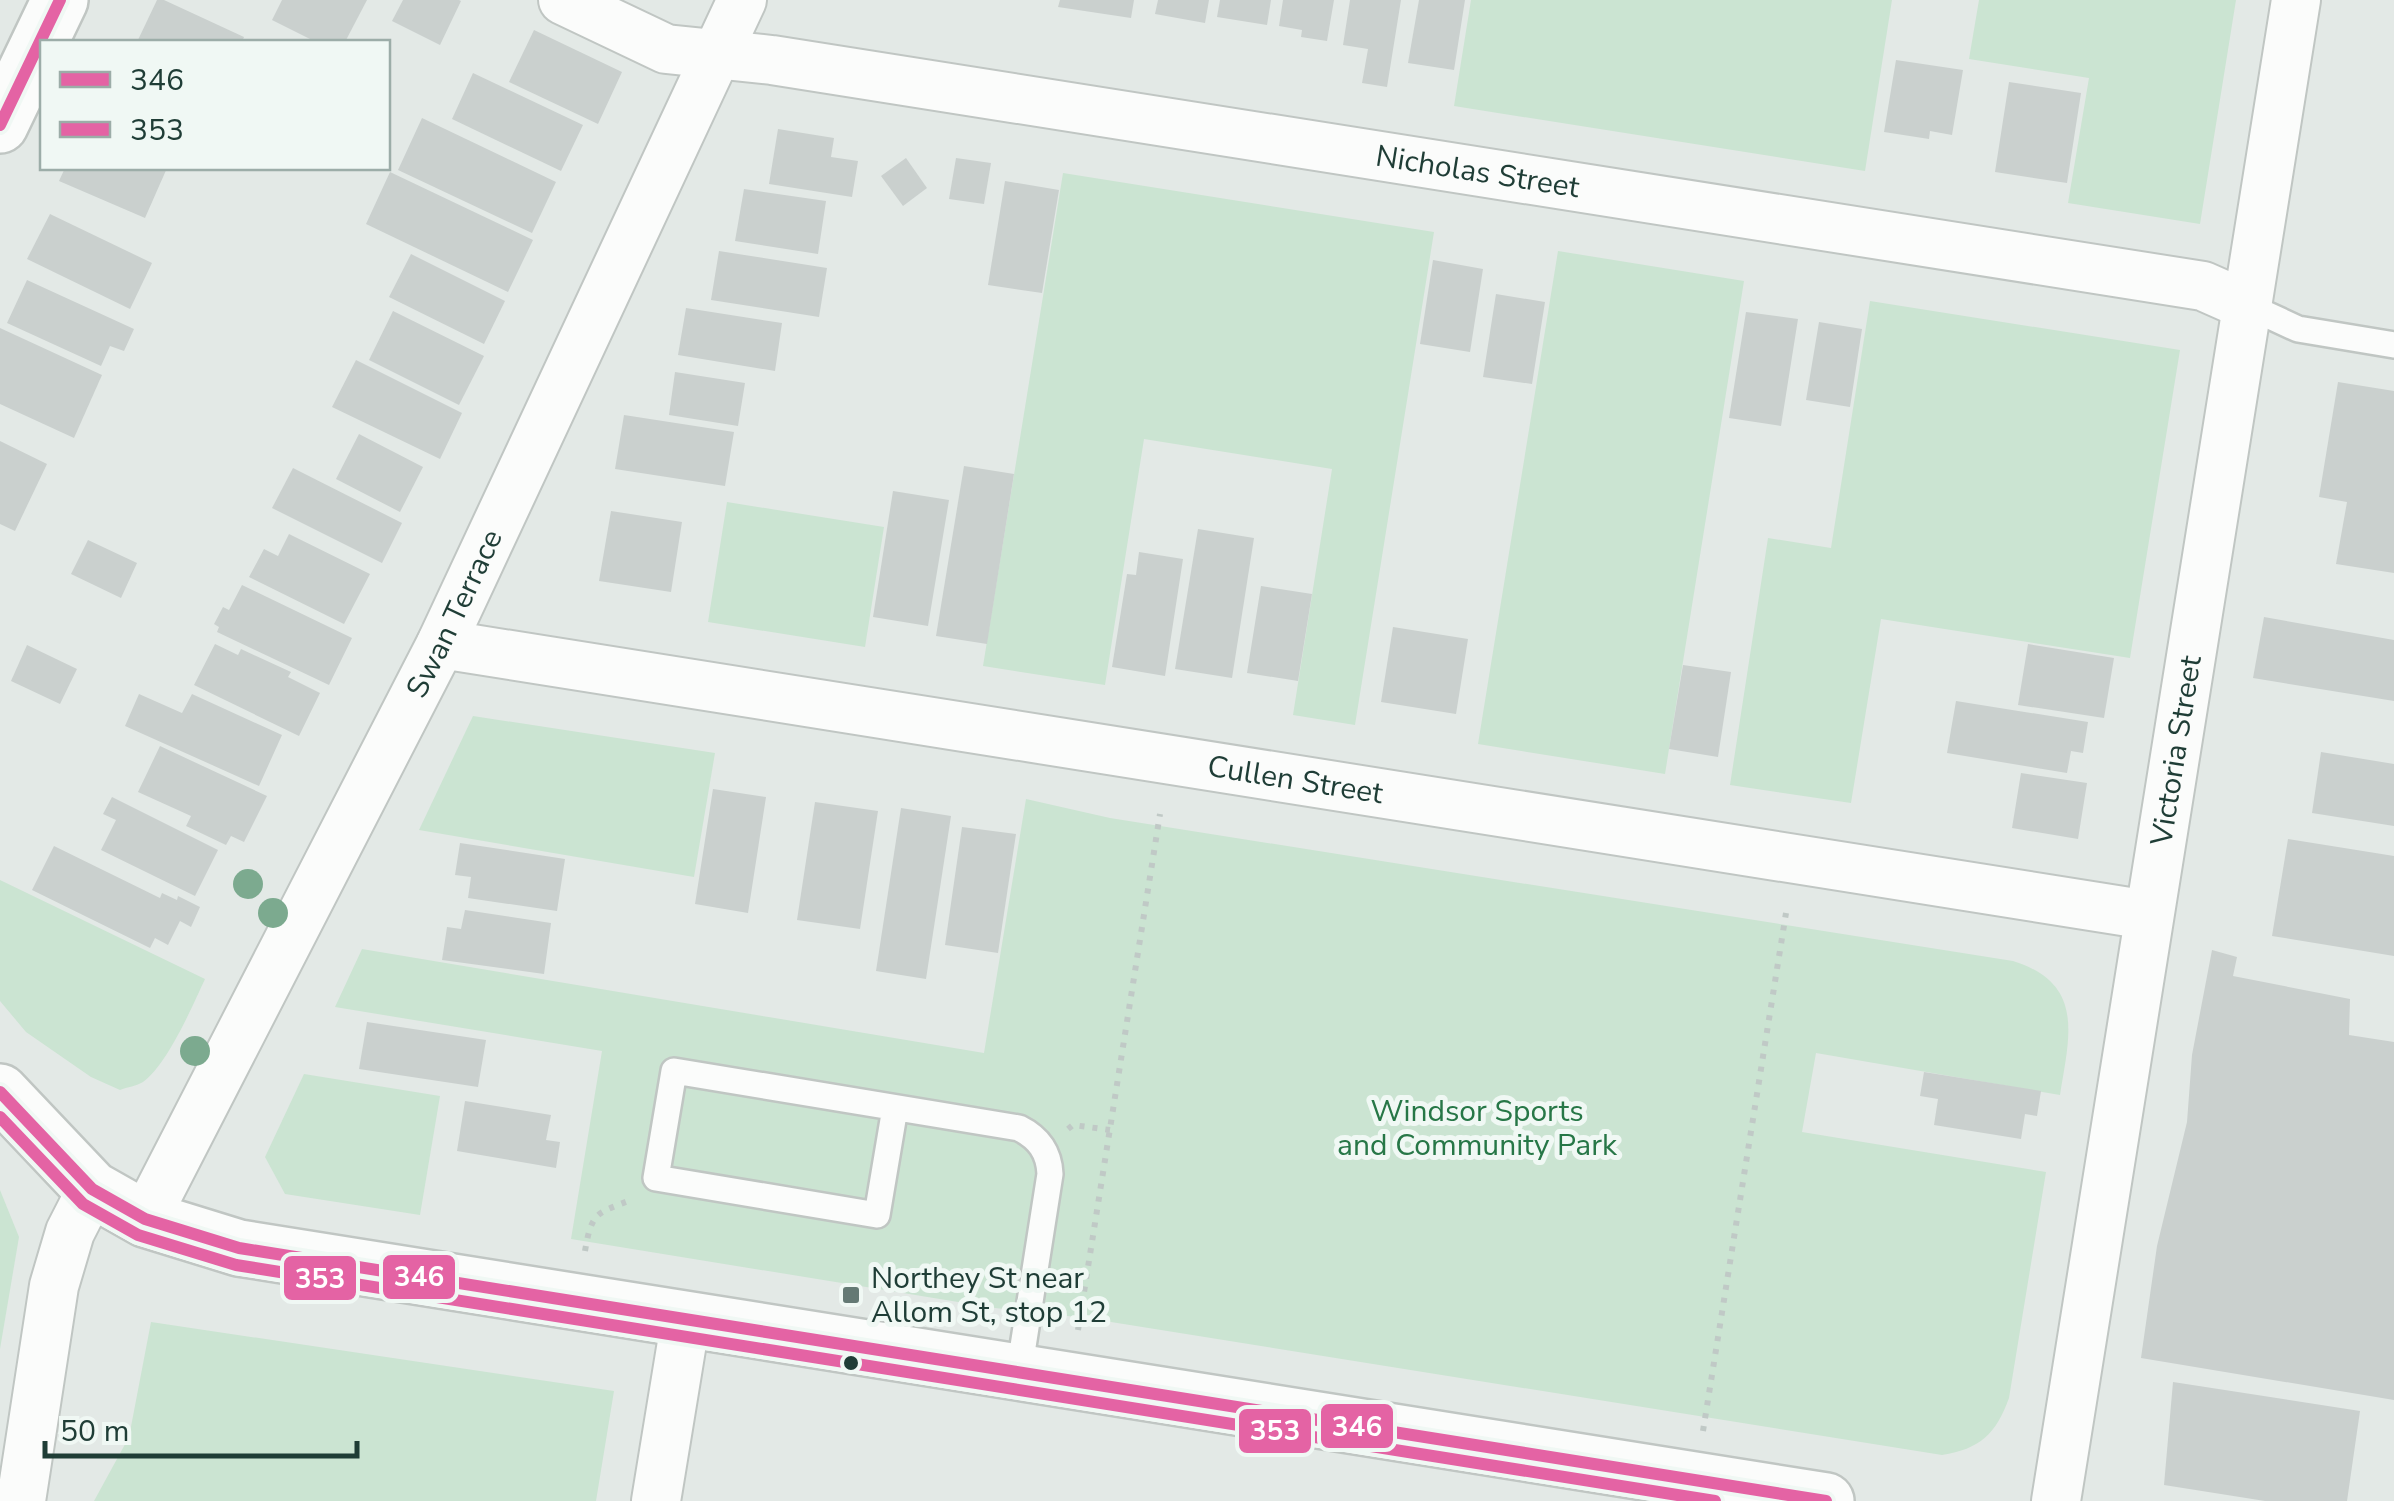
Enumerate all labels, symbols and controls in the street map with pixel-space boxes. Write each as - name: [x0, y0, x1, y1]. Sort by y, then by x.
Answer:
- legend: [40, 40, 390, 170]
- text: 346: [130, 60, 184, 101]
- text: 353: [130, 110, 184, 151]
- street label: Nicholas Street: [1373, 135, 1583, 208]
- street label: Swan Terrace: [396, 523, 512, 705]
- street label: Victoria Street: [2140, 652, 2211, 849]
- street label: Cullen Street: [1205, 746, 1386, 814]
- park label: Windsor Sports and Community Park: [1337, 1091, 1618, 1166]
- line badge: 346: [381, 1253, 457, 1301]
- line badge: 353: [282, 1254, 358, 1302]
- text: 346: [394, 1258, 444, 1296]
- place label: Northey St near Allom St, stop 12: [871, 1258, 1107, 1333]
- text: 353: [295, 1260, 345, 1298]
- marker: Northey St near Allom St, stop 12: [840, 1284, 862, 1306]
- unlabelled marker: [841, 1353, 861, 1373]
- scale bar: [45, 1396, 358, 1458]
- line badge: 346: [1319, 1402, 1395, 1450]
- line badge: 353: [1237, 1407, 1313, 1455]
- text: 346: [1332, 1408, 1382, 1446]
- text: 50 m: [60, 1411, 129, 1452]
- text: 353: [1250, 1412, 1300, 1450]

